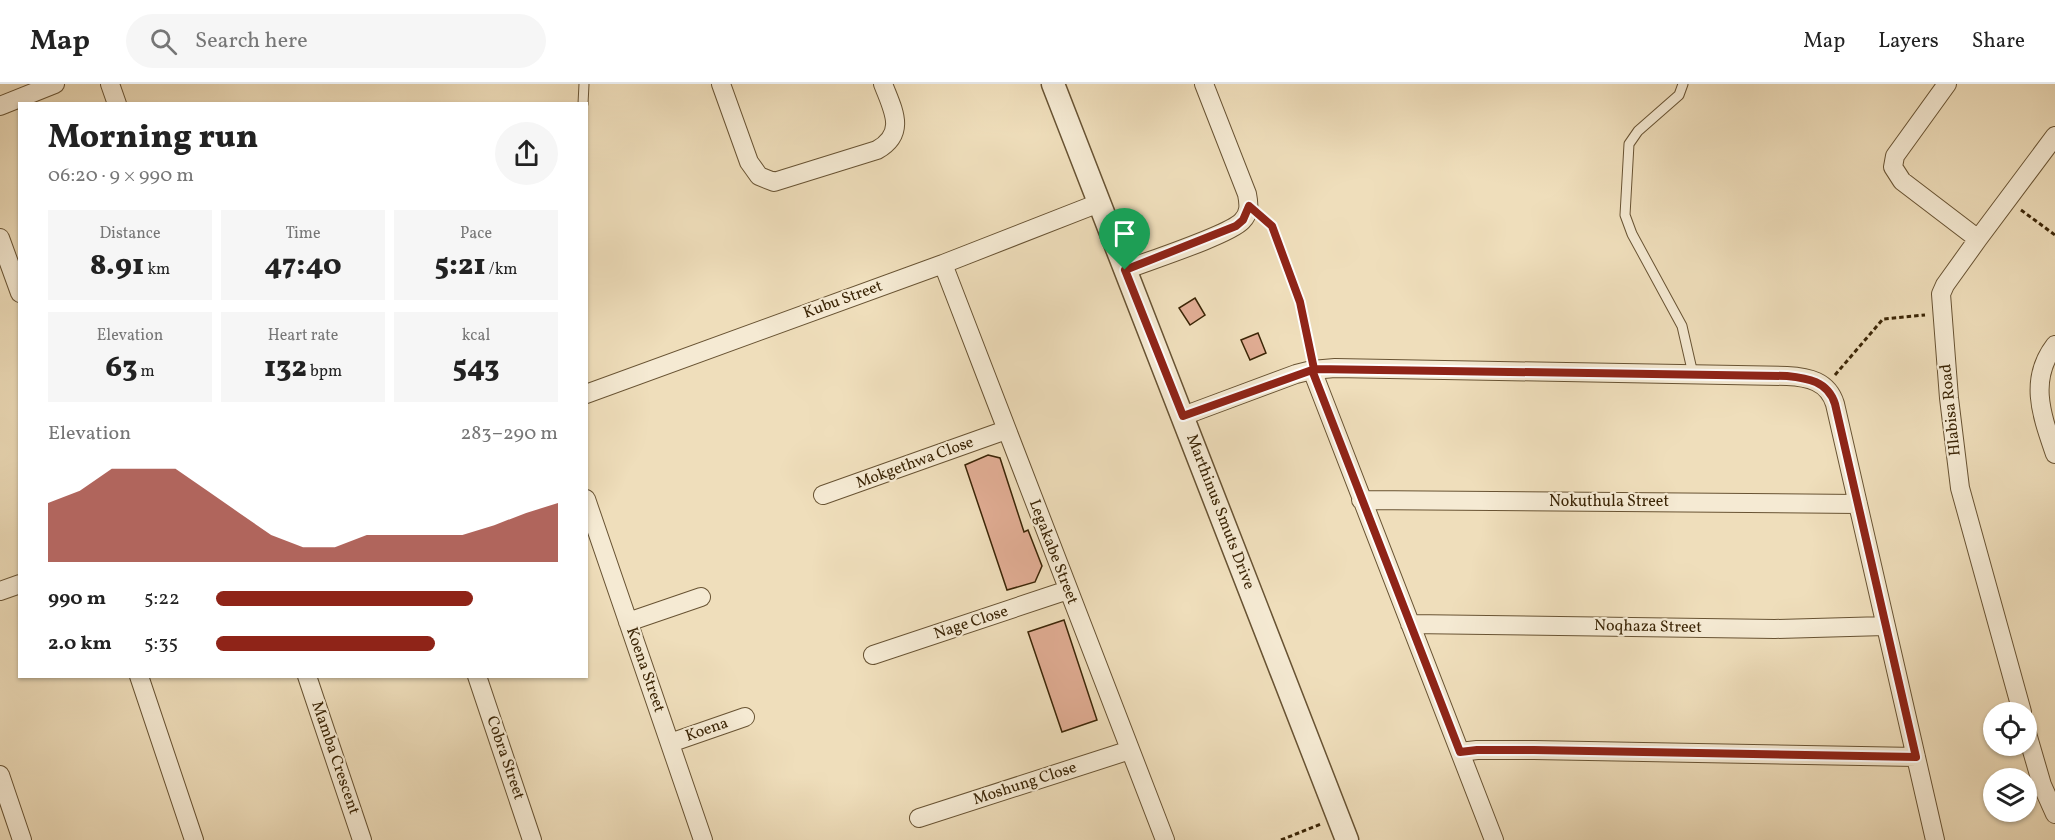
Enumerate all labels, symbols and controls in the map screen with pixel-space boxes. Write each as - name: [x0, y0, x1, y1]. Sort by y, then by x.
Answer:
- search box: [126, 14, 546, 68]
- text: Map: [30, 22, 90, 61]
- icon: search: [147, 25, 180, 58]
- text: Search here: [195, 26, 308, 57]
- text: Map: [1803, 27, 1845, 56]
- text: Layers: [1878, 27, 1939, 56]
- text: Share: [1972, 27, 2025, 56]
- text: Morning run: [48, 116, 258, 162]
- button: share: [495, 122, 558, 185]
- text: 06:20 · 9 × 990 m: [48, 162, 194, 190]
- pin: [1099, 208, 1150, 270]
- icon: arrive: [1108, 217, 1141, 250]
- text: Distance: [99, 223, 161, 245]
- text: Time: [285, 223, 321, 245]
- text: Pace: [460, 223, 492, 245]
- text: 8.91: [90, 245, 144, 287]
- text: 47:40: [264, 245, 342, 287]
- text: 5:21: [434, 245, 486, 287]
- text: km: [144, 259, 170, 281]
- text: /km: [486, 259, 518, 281]
- street label: Kubu Street: [800, 275, 886, 324]
- text: Elevation: [97, 325, 163, 347]
- text: Heart rate: [268, 325, 338, 347]
- text: kcal: [462, 325, 490, 347]
- text: 63: [105, 347, 137, 389]
- text: 132: [264, 347, 307, 389]
- text: 543: [453, 347, 499, 389]
- text: m: [137, 361, 155, 383]
- text: bpm: [307, 361, 342, 383]
- street label: Hlabisa Road: [1935, 363, 1967, 457]
- text: Elevation: [48, 420, 131, 448]
- text: 283–290 m: [460, 420, 558, 448]
- street label: Marthinus Smuts Drive: [1180, 431, 1260, 593]
- street label: Mokgethwa Close: [853, 432, 977, 494]
- street label: Nokuthula Street: [1549, 491, 1669, 513]
- street label: Legakabe Street: [1023, 496, 1083, 608]
- text: 990 m: [48, 585, 106, 613]
- text: 5:22: [144, 585, 180, 613]
- street label: Nage Close: [931, 601, 1011, 645]
- street label: Noqhaza Street: [1594, 615, 1702, 639]
- street label: Koena Street: [620, 624, 670, 716]
- text: 2.0 km: [48, 630, 112, 658]
- text: 5:35: [144, 630, 178, 658]
- street label: Mamba Crescent: [305, 698, 365, 818]
- map controls: [1983, 702, 2037, 822]
- button: locate: [1983, 702, 2037, 756]
- street label: Koena: [683, 712, 731, 748]
- street label: Cobra Street: [480, 713, 530, 803]
- street label: Moshung Close: [970, 757, 1080, 811]
- button: layers: [1983, 768, 2037, 822]

